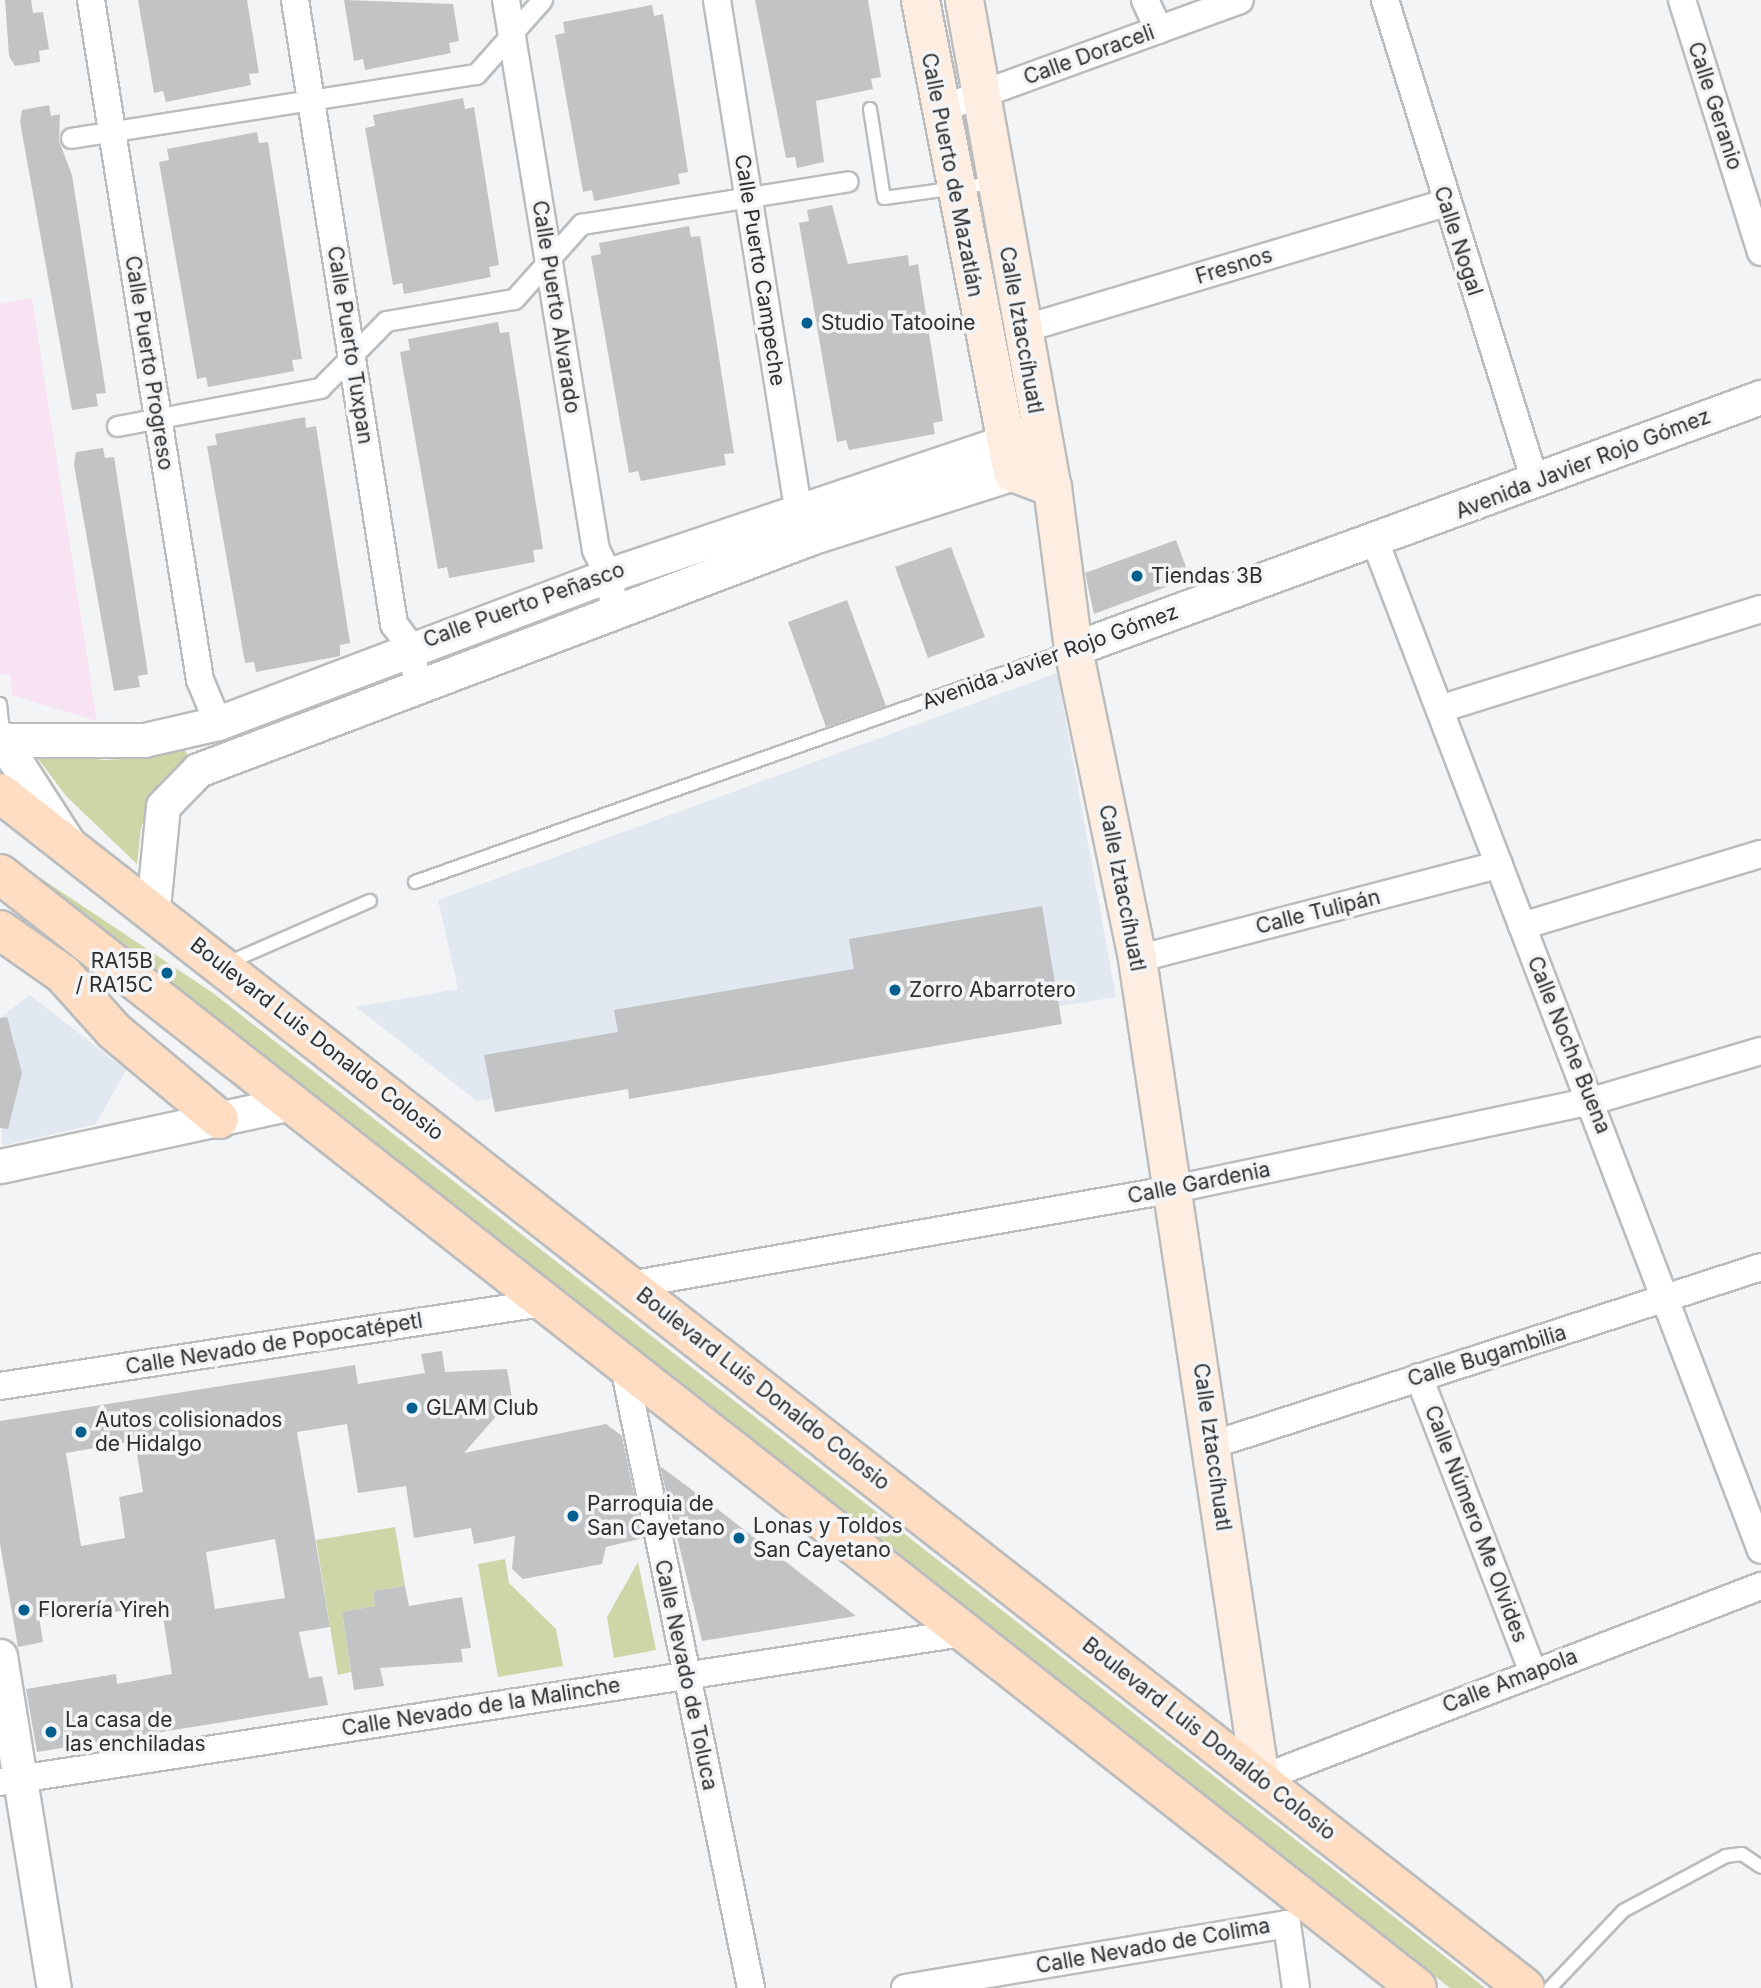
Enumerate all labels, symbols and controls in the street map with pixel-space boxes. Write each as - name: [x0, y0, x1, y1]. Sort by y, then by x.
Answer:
- street label: Calle Doraceli: [1020, 20, 1158, 90]
- street label: Calle Geranio: [1682, 39, 1748, 173]
- street label: Calle Puerto de Mazatlán: [916, 51, 988, 299]
- street label: Calle Puerto Campeche: [729, 152, 791, 388]
- street label: Calle Nogal: [1428, 183, 1488, 299]
- street label: Calle Puerto Alvarado: [527, 199, 585, 415]
- street label: Fresnos: [1193, 242, 1275, 290]
- street label: Calle Puerto Tuxpan: [322, 244, 378, 446]
- street label: Calle Iztaccíhuatl: [994, 245, 1048, 415]
- street label: Calle Puerto Progreso: [120, 254, 178, 472]
- place label: Studio Tatooine: [821, 310, 976, 336]
- marker: Studio Tatooine: [799, 315, 815, 331]
- street label: Avenida Javier Rojo Gómez: [1452, 404, 1714, 524]
- street label: Calle Puerto Peñasco: [420, 557, 628, 653]
- place label: Tiendas 3B: [1151, 563, 1263, 589]
- marker: Tiendas 3B: [1129, 568, 1145, 584]
- street label: Avenida Javier Rojo Gómez: [918, 599, 1182, 715]
- street label: Calle Iztaccíhuatl: [1093, 803, 1151, 973]
- street label: Calle Tulipán: [1253, 884, 1383, 940]
- street label: Boulevard Luis Donaldo Colosio: [185, 932, 449, 1146]
- place label: RA15B / RA15C: [76, 948, 153, 998]
- street label: Calle Noche Buena: [1522, 953, 1616, 1137]
- marker: RA15B / RA15C: [159, 965, 175, 981]
- place label: Zorro Abarrotero: [909, 977, 1076, 1003]
- marker: Zorro Abarrotero: [887, 982, 903, 998]
- street label: Calle Gardenia: [1125, 1157, 1273, 1209]
- street label: Boulevard Luis Donaldo Colosio: [631, 1282, 895, 1496]
- street label: Calle Nevado de Popocatépetl: [124, 1308, 424, 1380]
- street label: Calle Bugambilia: [1405, 1320, 1569, 1392]
- street label: Calle Iztaccíhuatl: [1188, 1362, 1236, 1532]
- place label: GLAM Club: [426, 1395, 539, 1421]
- marker: GLAM Club: [404, 1400, 420, 1416]
- street label: Calle Número Me Olvides: [1419, 1402, 1533, 1646]
- place label: Autos colisionados de Hidalgo: [95, 1407, 282, 1457]
- marker: Autos colisionados de Hidalgo: [73, 1424, 89, 1440]
- place label: Parroquia de San Cayetano: [587, 1491, 725, 1541]
- marker: Parroquia de San Cayetano: [565, 1508, 581, 1524]
- place label: Lonas y Toldos San Cayetano: [753, 1513, 902, 1563]
- marker: Lonas y Toldos San Cayetano: [731, 1530, 747, 1546]
- street label: Calle Nevado de Toluca: [649, 1557, 723, 1793]
- place label: Florería Yireh: [38, 1597, 170, 1623]
- marker: Florería Yireh: [16, 1602, 32, 1618]
- street label: Boulevard Luis Donaldo Colosio: [1077, 1632, 1341, 1846]
- street label: Calle Amapola: [1439, 1644, 1581, 1718]
- street label: Calle Nevado de la Malinche: [340, 1673, 622, 1741]
- place label: La casa de las enchiladas: [65, 1707, 206, 1757]
- marker: La casa de las enchiladas: [43, 1724, 59, 1740]
- street label: Calle Nevado de Colima: [1034, 1913, 1272, 1979]

